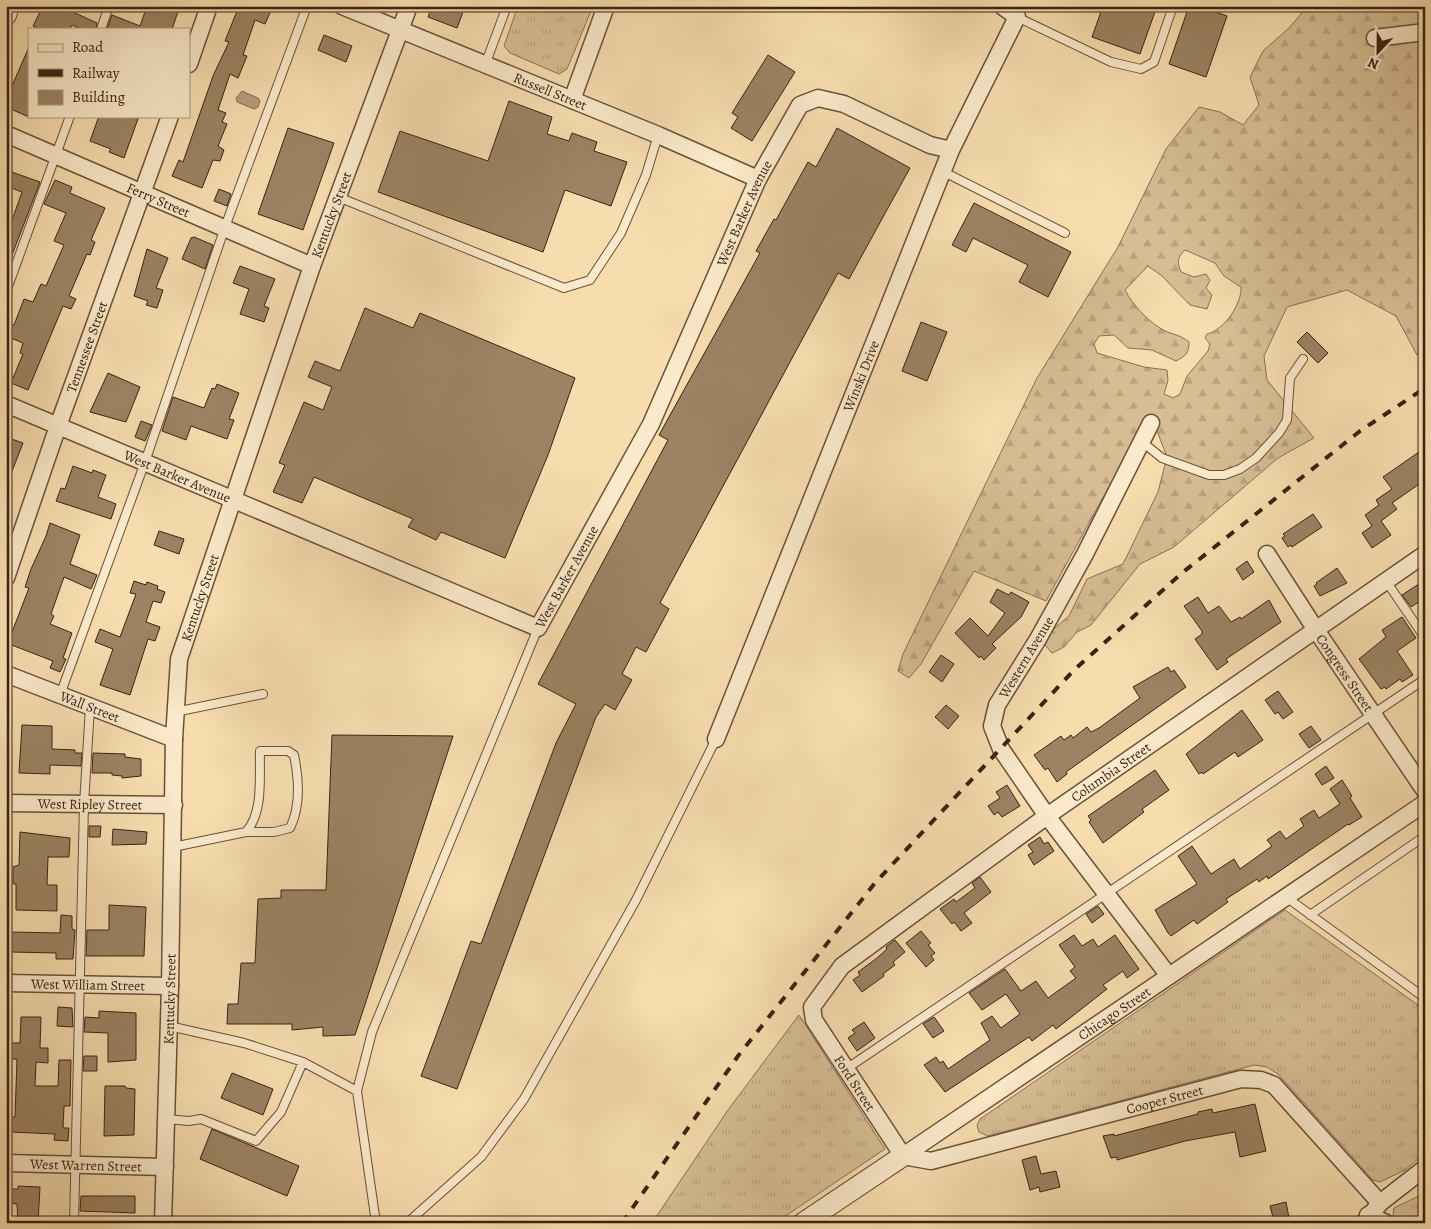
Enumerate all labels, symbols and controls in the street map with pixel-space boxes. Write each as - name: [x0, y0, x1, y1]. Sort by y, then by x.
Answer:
- legend: [28, 28, 190, 118]
- north arrow: [1354, 28, 1404, 78]
- text: Road: [72, 37, 104, 57]
- text: N: [1365, 53, 1382, 74]
- text: Railway: [72, 63, 120, 83]
- street label: Russell Street: [511, 68, 590, 115]
- text: Building: [72, 87, 125, 107]
- street label: West Barker Avenue: [712, 157, 777, 270]
- street label: Kentucky Street: [307, 169, 357, 261]
- street label: Ferry Street: [124, 178, 193, 222]
- street label: Tennessee Street: [62, 298, 112, 395]
- street label: Winski Drive: [838, 338, 884, 415]
- street label: West Barker Avenue: [120, 445, 234, 508]
- street label: West Barker Avenue: [530, 522, 603, 632]
- street label: Kentucky Street: [177, 551, 224, 644]
- street label: Western Avenue: [994, 613, 1058, 703]
- street label: Congress Street: [1311, 630, 1378, 716]
- street label: Wall Street: [56, 686, 123, 727]
- street label: Columbia Street: [1067, 738, 1155, 807]
- street label: West Ripley Street: [37, 794, 143, 815]
- street label: Kentucky Street: [159, 953, 181, 1045]
- street label: West William Street: [30, 974, 146, 996]
- street label: Chicago Street: [1074, 982, 1155, 1045]
- street label: Ford Street: [829, 1051, 880, 1115]
- street label: Cooper Street: [1124, 1080, 1206, 1119]
- street label: West Warren Street: [29, 1155, 142, 1176]

